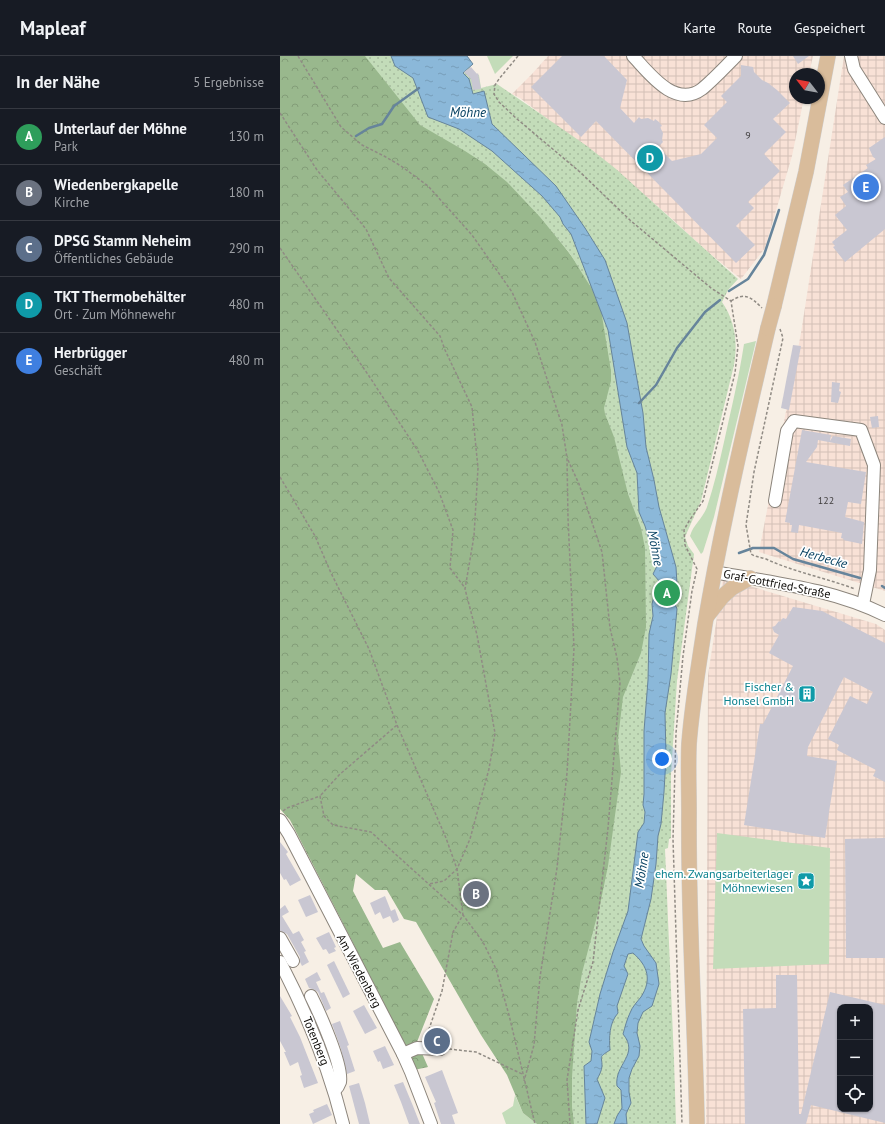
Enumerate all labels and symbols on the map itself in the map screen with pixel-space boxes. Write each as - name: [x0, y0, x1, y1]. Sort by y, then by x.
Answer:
- north arrow: [789, 68, 825, 104]
- water label: Möhne: [450, 104, 486, 121]
- house number: 9: [745, 129, 751, 142]
- pin: D: [637, 143, 663, 173]
- pin: E: [853, 172, 879, 202]
- house number: 122: [818, 494, 834, 507]
- water label: Möhne: [644, 529, 667, 567]
- water label: Herbecke: [798, 543, 849, 572]
- street label: Graf-Gottfried-Straße: [722, 566, 832, 601]
- pin: A: [654, 578, 680, 608]
- place label: Fischer & Honsel GmbH: [723, 679, 794, 708]
- building icon: Fischer & Honsel GmbH: [797, 684, 817, 704]
- your location: [652, 749, 672, 769]
- water label: Möhne: [630, 851, 653, 889]
- place label: ehem. Zwangsarbeiterlager Möhnewiesen: [655, 866, 793, 895]
- place icon: ehem. Zwangsarbeiterlager Möhnewiesen: [796, 871, 816, 891]
- pin: B: [463, 879, 489, 909]
- street label: Am Wiedenberg: [334, 931, 385, 1010]
- street label: Totenberg: [300, 1014, 333, 1067]
- pin: C: [424, 1026, 450, 1056]

